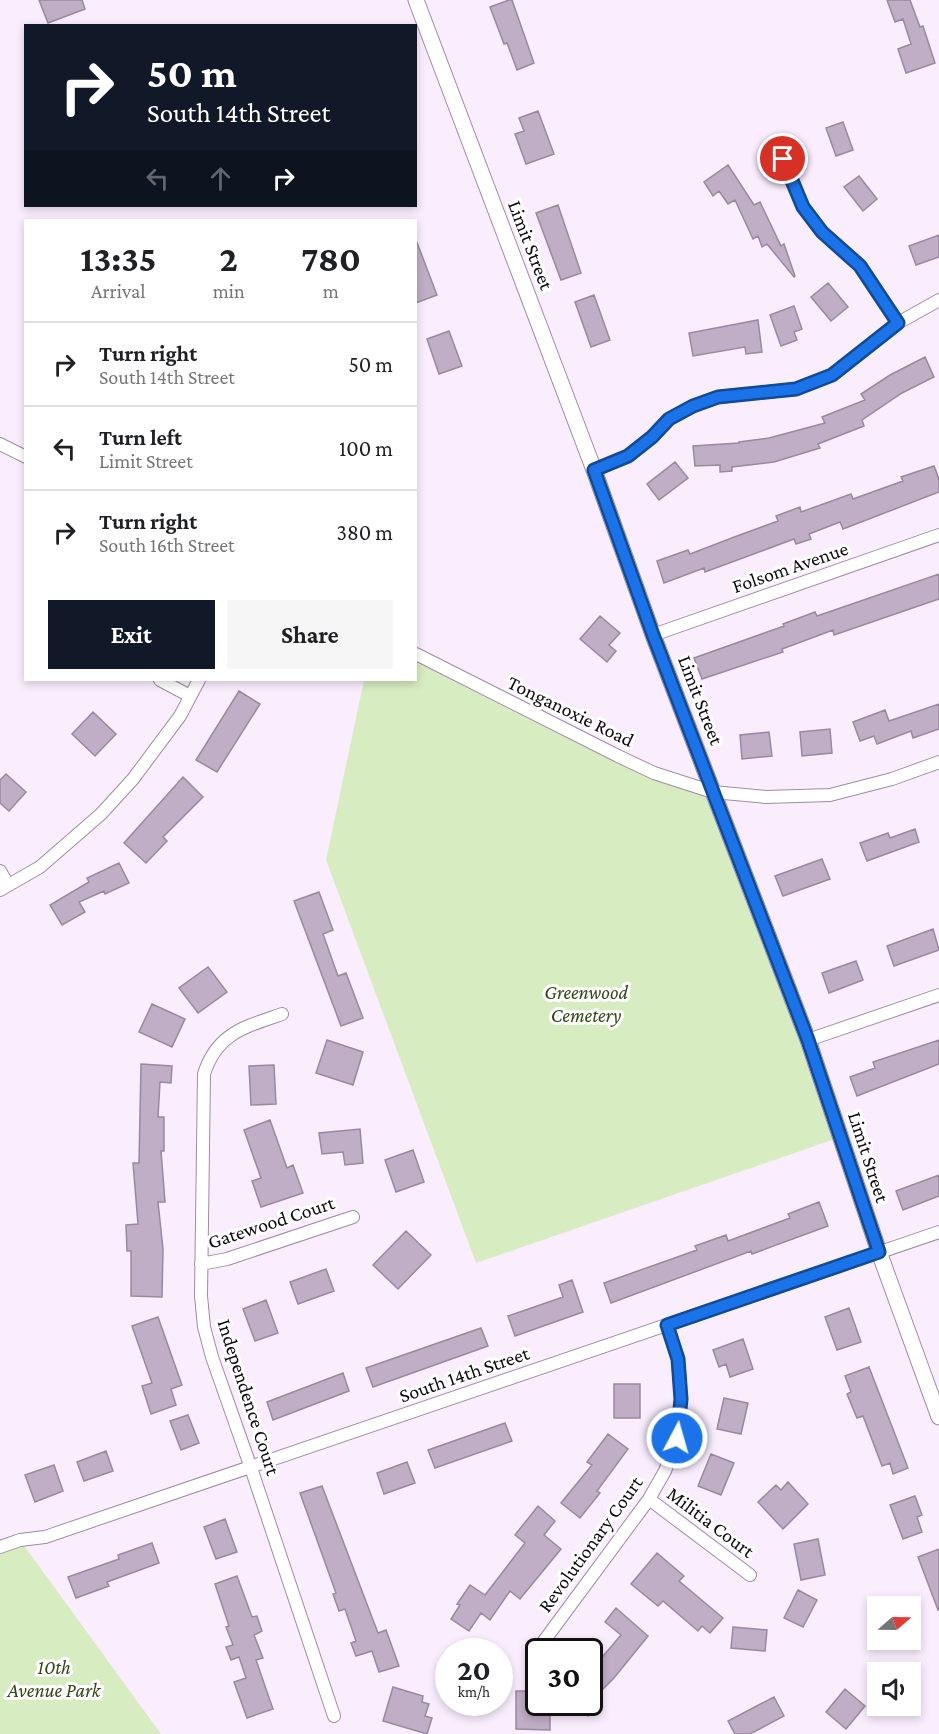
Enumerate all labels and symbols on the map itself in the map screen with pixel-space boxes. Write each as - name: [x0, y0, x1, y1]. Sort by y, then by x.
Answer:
- pin: [757, 133, 808, 184]
- street label: Limit Street: [504, 197, 558, 293]
- street label: Folsom Avenue: [729, 537, 851, 597]
- street label: Limit Street: [674, 652, 728, 748]
- street label: Tonganoxie Road: [504, 671, 638, 752]
- park label: Greenwood Cemetery: [544, 981, 628, 1027]
- street label: Limit Street: [844, 1109, 894, 1205]
- street label: Gatewood Court: [205, 1191, 337, 1253]
- street label: Independence Court: [212, 1316, 285, 1479]
- street label: South 14th Street: [396, 1341, 532, 1407]
- position arrow: [645, 1406, 709, 1470]
- street label: Revolutionary Court: [533, 1472, 648, 1617]
- street label: Militia Court: [663, 1482, 759, 1562]
- north arrow: [867, 1596, 921, 1650]
- speed limit sign: 30: [525, 1638, 603, 1716]
- park label: 10th Avenue Park: [7, 1656, 102, 1701]

